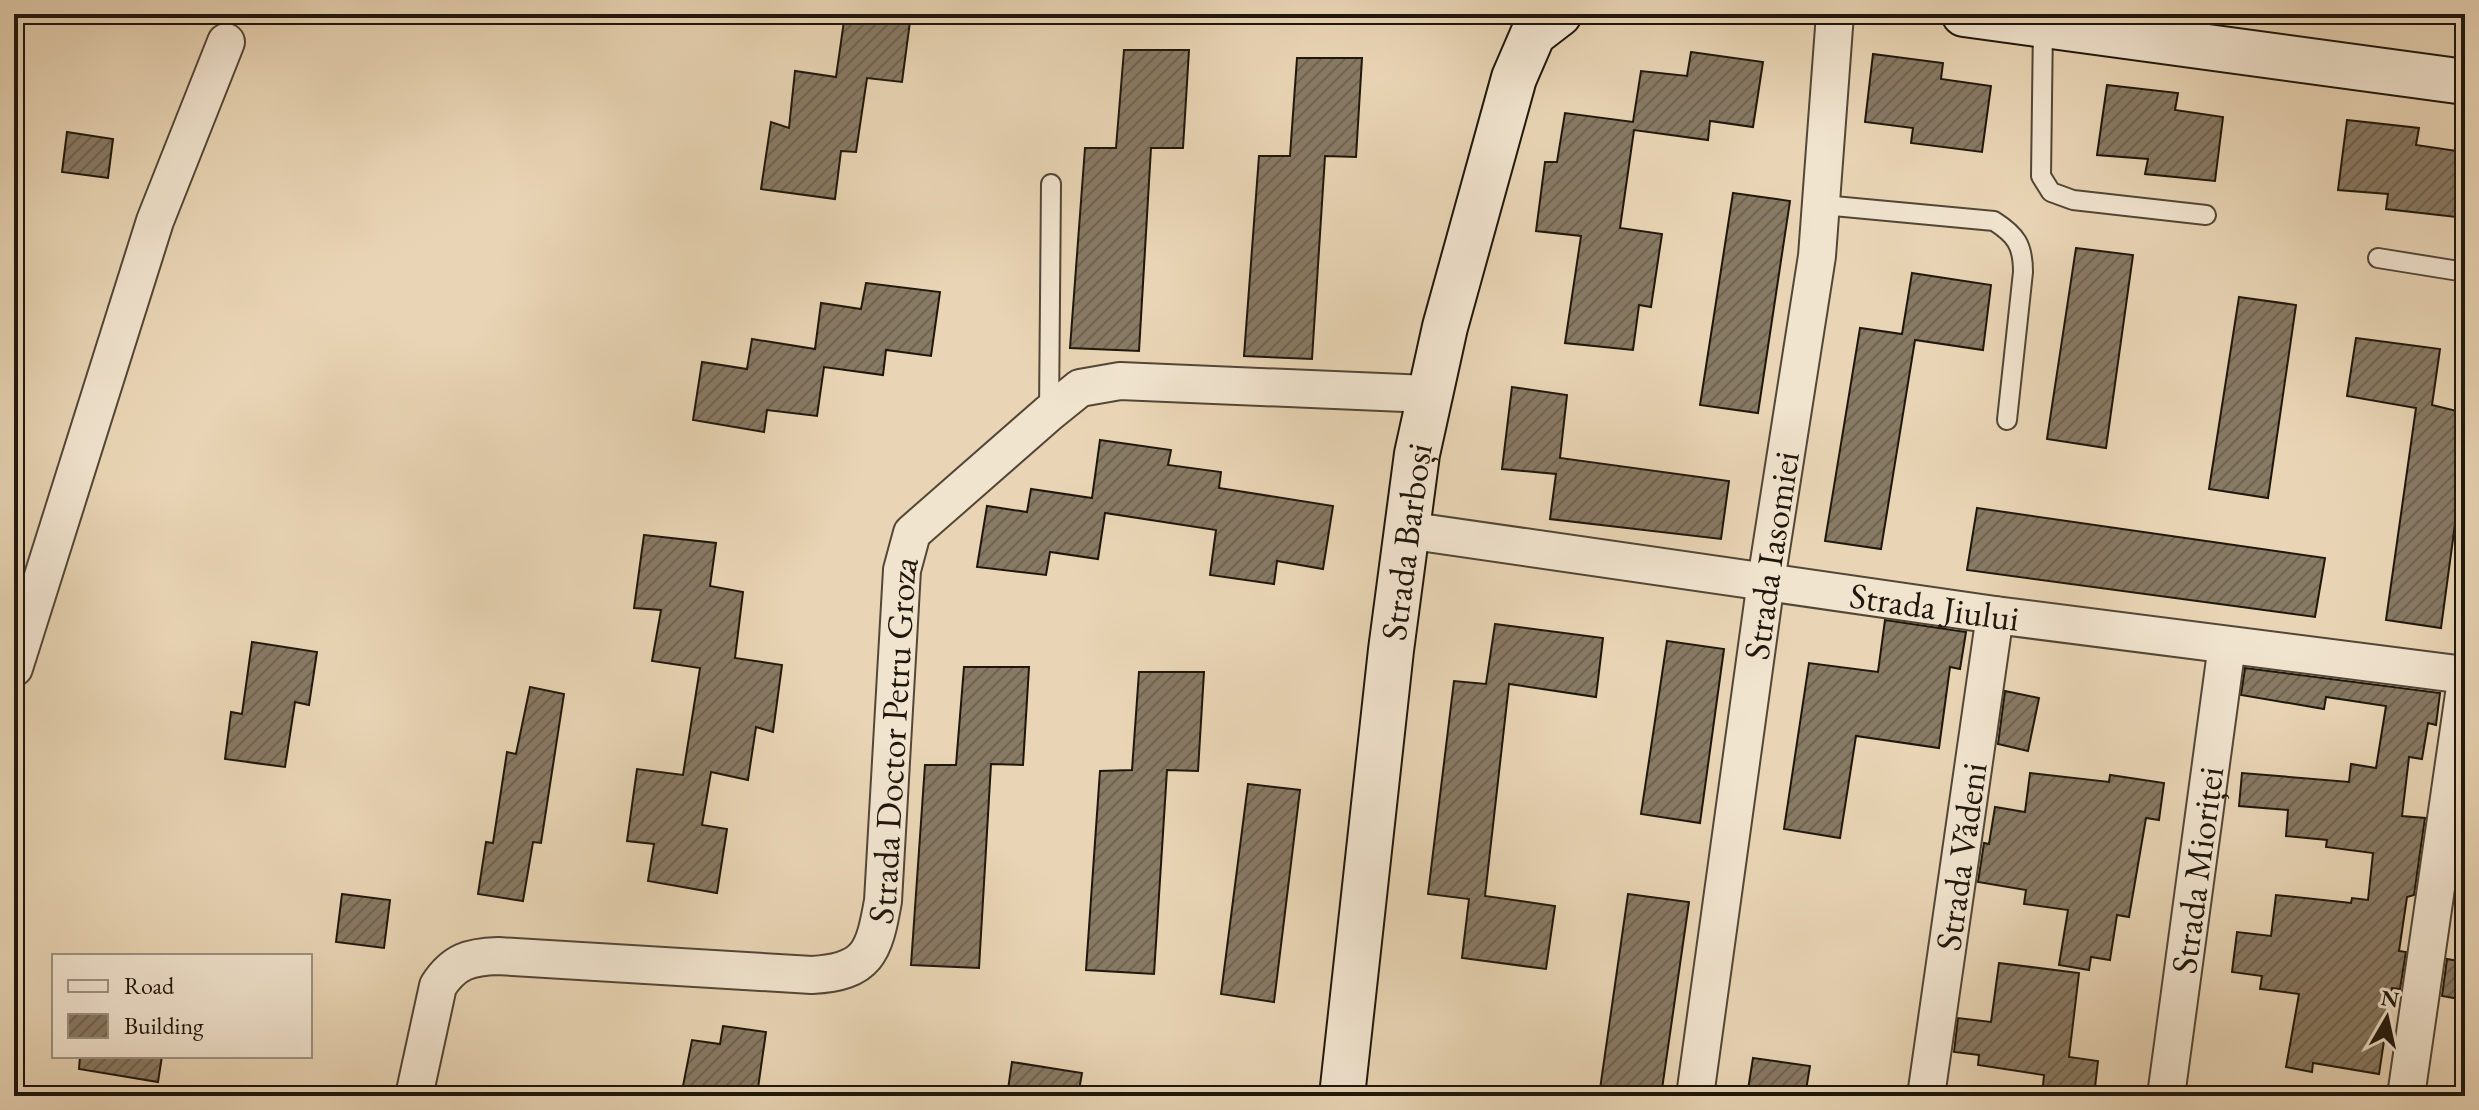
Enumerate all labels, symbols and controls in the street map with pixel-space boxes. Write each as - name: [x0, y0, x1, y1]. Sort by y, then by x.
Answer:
- street label: Strada Barboși: [1369, 438, 1442, 643]
- street label: Strada Iasomiei: [1732, 448, 1810, 662]
- street label: Strada Doctor Petru Groza: [856, 550, 928, 927]
- street label: Strada Jiului: [1847, 571, 2022, 641]
- street label: Strada Vădeni: [1924, 759, 1997, 954]
- street label: Strada Mioriței: [2159, 763, 2234, 976]
- legend: [52, 954, 312, 1058]
- text: Road: [124, 970, 175, 1001]
- north arrow: [2347, 978, 2427, 1058]
- text: N: [2379, 983, 2401, 1014]
- text: Building: [124, 1010, 204, 1041]

